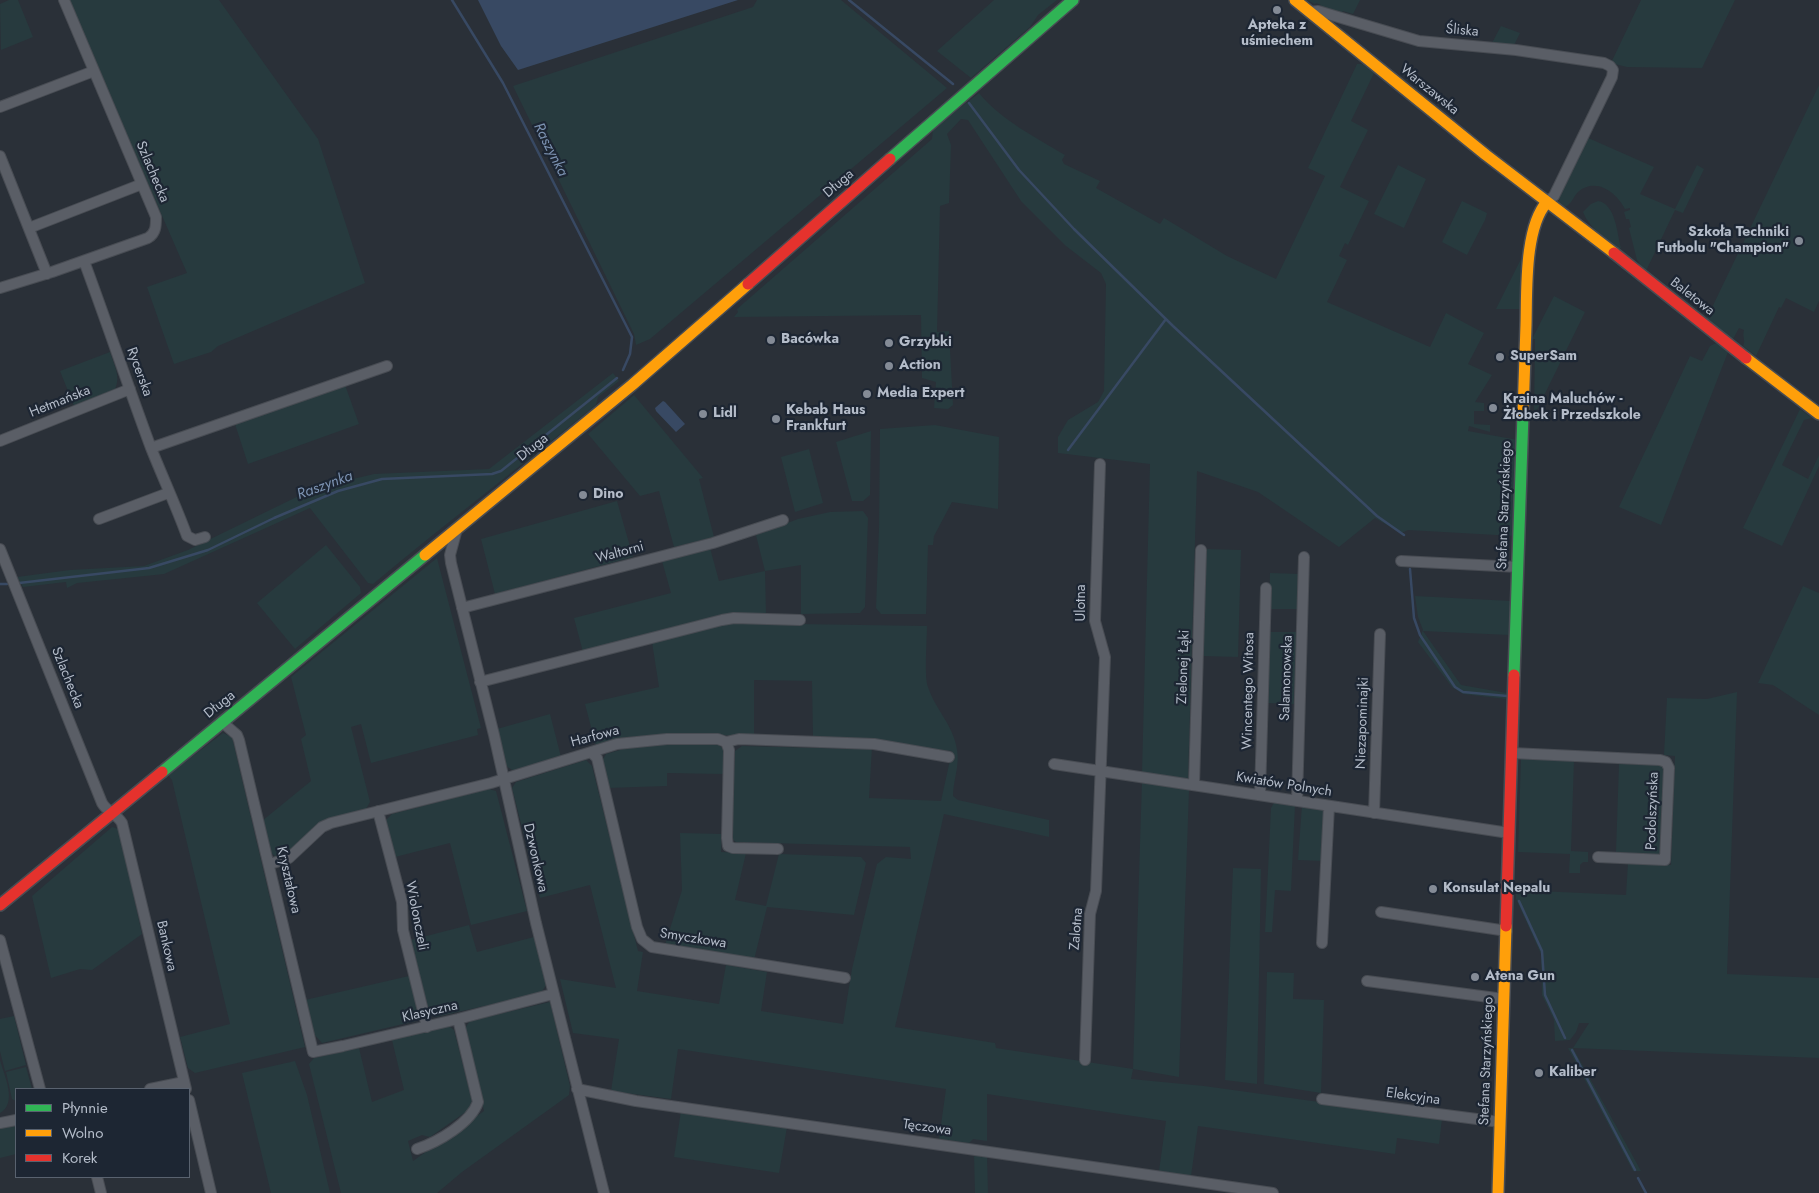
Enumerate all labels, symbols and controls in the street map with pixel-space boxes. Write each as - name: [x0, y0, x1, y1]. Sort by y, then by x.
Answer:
- marker: Apteka z uśmiechem: [1271, 4, 1283, 16]
- place label: Apteka z uśmiechem: [1241, 18, 1313, 50]
- street label: Śliska: [1445, 21, 1479, 41]
- street label: Warszawska: [1396, 61, 1462, 119]
- water label: Raszynka: [529, 120, 571, 180]
- street label: Szlachecka: [132, 139, 172, 205]
- street label: Długa: [820, 166, 858, 202]
- place label: Szkoła Techniki Futbolu "Champion": [1657, 225, 1789, 258]
- marker: Szkoła Techniki Futbolu "Champion": [1793, 235, 1805, 247]
- street label: Baletowa: [1666, 274, 1718, 320]
- place label: Bacówka: [781, 332, 839, 348]
- marker: Bacówka: [765, 334, 777, 346]
- place label: Grzybki: [899, 335, 952, 351]
- marker: Grzybki: [883, 337, 895, 349]
- street label: Rycerska: [122, 345, 156, 399]
- place label: SuperSam: [1510, 349, 1577, 365]
- marker: SuperSam: [1494, 351, 1506, 363]
- place label: Action: [899, 358, 941, 374]
- marker: Action: [883, 360, 895, 372]
- street label: Hetmańska: [27, 382, 93, 422]
- place label: Media Expert: [877, 386, 964, 402]
- marker: Media Expert: [861, 388, 873, 400]
- place label: Kraina Maluchów - Żłobek i Przedszkole: [1503, 392, 1641, 424]
- marker: Kraina Maluchów - Żłobek i Przedszkole: [1487, 402, 1499, 414]
- place label: Kebab Haus Frankfurt: [786, 403, 865, 436]
- place label: Lidl: [713, 406, 737, 422]
- marker: Lidl: [697, 408, 709, 420]
- marker: Kebab Haus Frankfurt: [770, 413, 782, 425]
- street label: Długa: [514, 431, 552, 465]
- street label: Stefana Starzyńskiego: [1494, 440, 1516, 570]
- water label: Raszynka: [295, 468, 355, 504]
- place label: Dino: [593, 487, 623, 503]
- marker: Dino: [577, 489, 589, 501]
- street label: Waltorni: [594, 539, 646, 567]
- street label: Ulotna: [1074, 584, 1090, 622]
- street label: Zielonej Łąki: [1174, 629, 1194, 705]
- street label: Wincentego Witosa: [1240, 632, 1258, 750]
- street label: Salamonowska: [1277, 635, 1297, 721]
- street label: Szlachecka: [47, 645, 87, 711]
- street label: Niezapominajki: [1353, 677, 1373, 769]
- street label: Długa: [201, 688, 239, 722]
- street label: Harfowa: [569, 723, 621, 751]
- street label: Kwiatów Polnych: [1235, 769, 1333, 801]
- street label: Podolszyńska: [1643, 772, 1663, 850]
- street label: Dzwonkowa: [519, 822, 551, 894]
- street label: Kryształowa: [272, 845, 304, 915]
- street label: Wiolonczeli: [401, 880, 431, 952]
- place label: Konsulat Nepalu: [1443, 881, 1550, 897]
- marker: Konsulat Nepalu: [1427, 883, 1439, 895]
- street label: Zalotna: [1067, 907, 1087, 951]
- street label: Bankowa: [152, 919, 180, 973]
- street label: Smyczkowa: [658, 925, 728, 953]
- place label: Atena Gun: [1485, 969, 1555, 985]
- marker: Atena Gun: [1469, 971, 1481, 983]
- street label: Stefana Starzyńskiego: [1476, 996, 1498, 1126]
- street label: Klasyczna: [401, 997, 459, 1027]
- place label: Kaliber: [1549, 1065, 1596, 1081]
- marker: Kaliber: [1533, 1067, 1545, 1079]
- street label: Elekcyjna: [1385, 1085, 1441, 1109]
- legend: [15, 1088, 190, 1178]
- text: Płynnie: [62, 1097, 108, 1119]
- street label: Tęczowa: [902, 1116, 952, 1140]
- text: Wolno: [62, 1122, 103, 1144]
- text: Korek: [62, 1147, 97, 1169]

